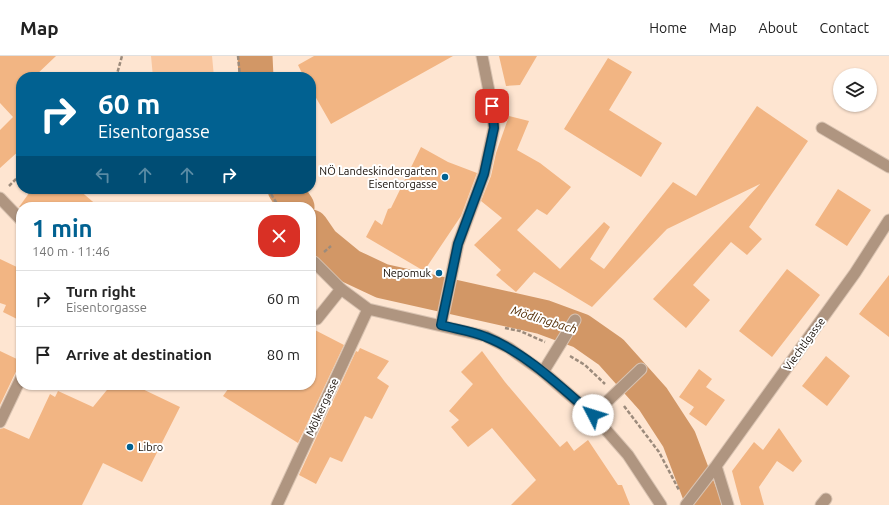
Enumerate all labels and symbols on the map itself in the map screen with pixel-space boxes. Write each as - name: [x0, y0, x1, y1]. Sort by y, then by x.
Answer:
- pin: [475, 89, 509, 123]
- place label: NÖ Landeskindergarten Eisentorgasse: [319, 165, 437, 190]
- marker: NÖ Landeskindergarten Eisentorgasse: [440, 172, 450, 182]
- place label: Nepomuk: [383, 267, 431, 279]
- marker: Nepomuk: [434, 268, 444, 278]
- water label: Mödlingbach: [510, 303, 579, 336]
- street label: Viechtlgasse: [781, 315, 827, 373]
- street label: Mölkergasse: [303, 376, 341, 438]
- position arrow: [572, 394, 614, 436]
- place label: Libro: [138, 441, 163, 453]
- marker: Libro: [125, 442, 135, 452]

